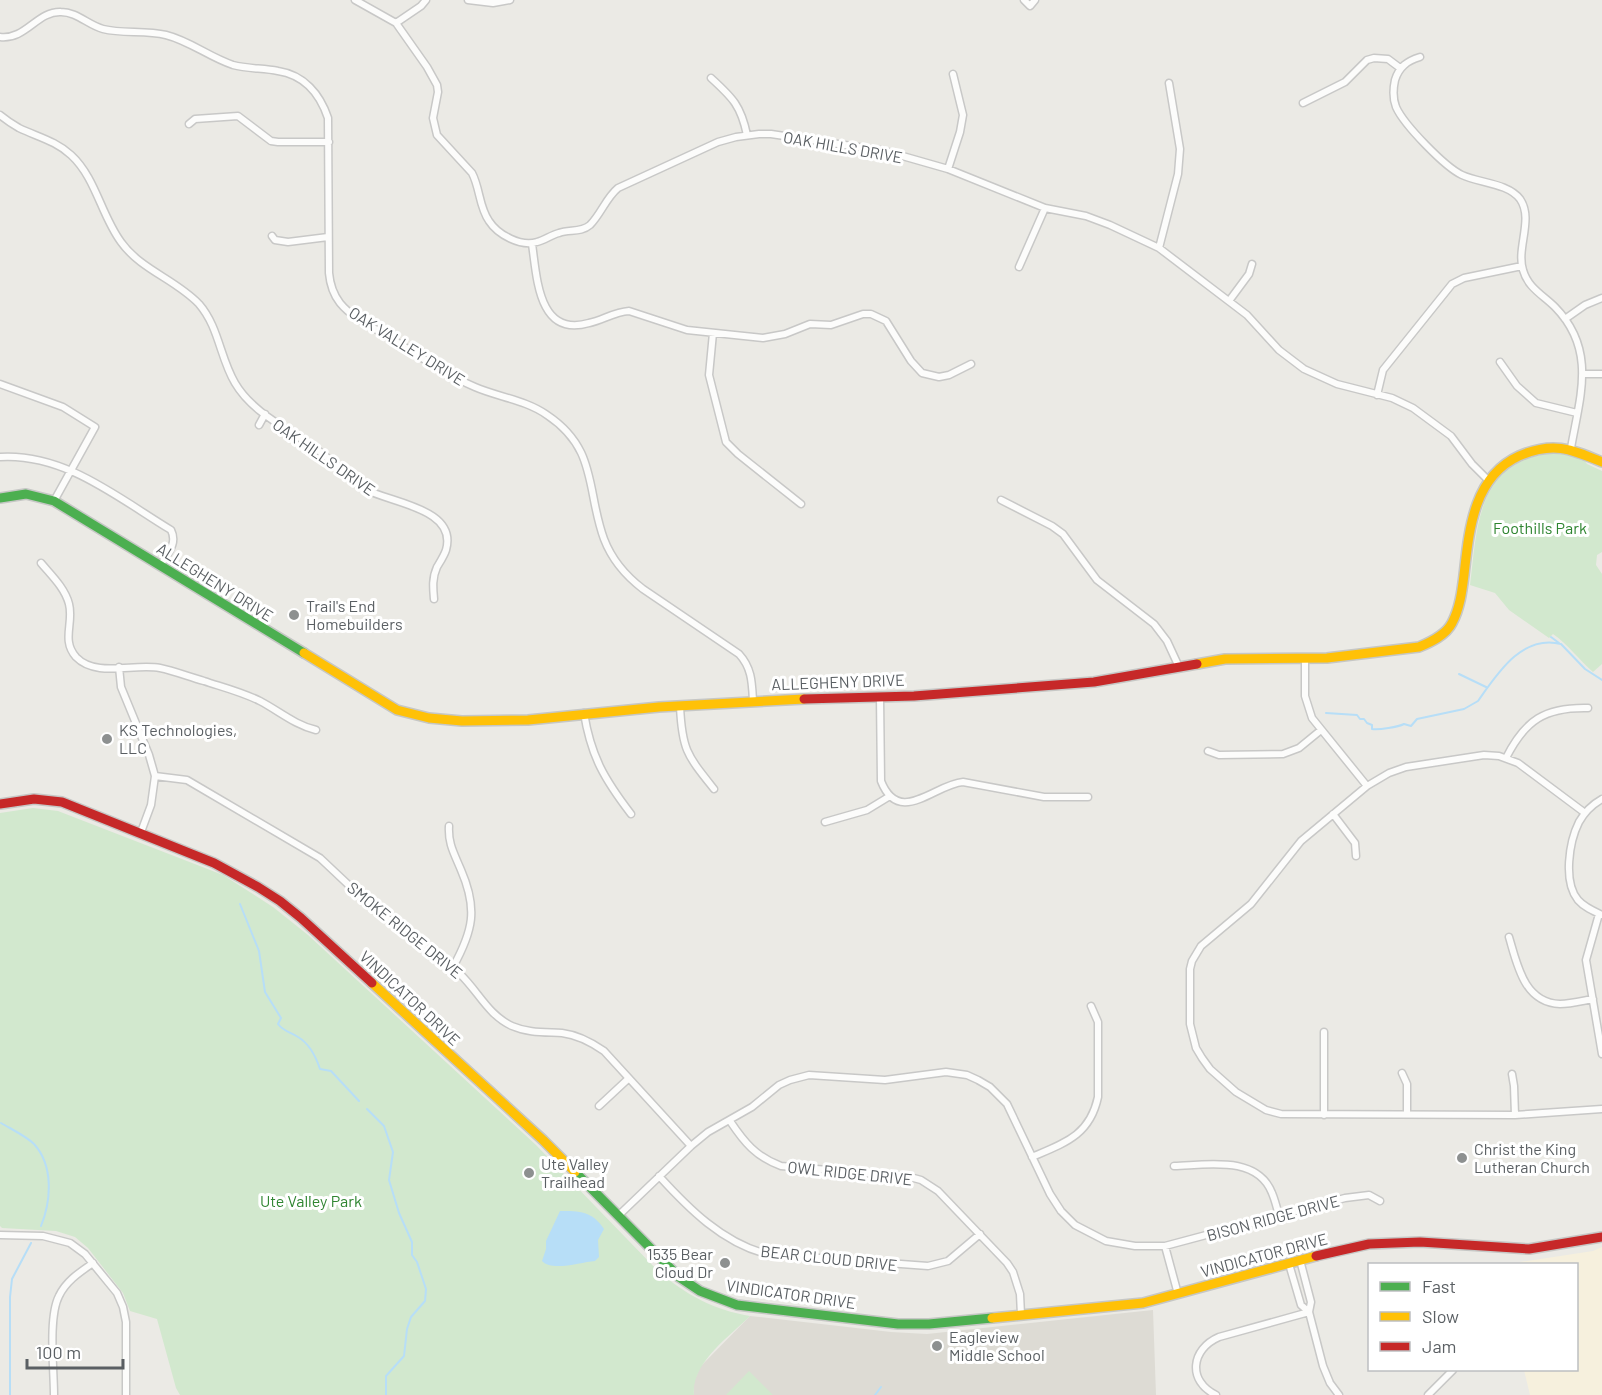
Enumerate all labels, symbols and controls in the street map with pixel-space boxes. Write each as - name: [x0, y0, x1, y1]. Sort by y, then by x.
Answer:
- street label: OAK HILLS DRIVE: [782, 127, 904, 166]
- street label: OAK VALLEY DRIVE: [346, 302, 469, 389]
- street label: OAK HILLS DRIVE: [269, 414, 379, 499]
- park label: Foothills Park: [1493, 518, 1587, 537]
- street label: ALLEGHENY DRIVE: [154, 538, 277, 625]
- place label: Trail's End Homebuilders: [306, 596, 403, 633]
- marker: Trail's End Homebuilders: [287, 608, 301, 622]
- street label: ALLEGHENY DRIVE: [771, 670, 905, 693]
- place label: KS Technologies, LLC: [119, 720, 237, 757]
- marker: KS Technologies, LLC: [100, 732, 114, 746]
- street label: SMOKE RIDGE DRIVE: [344, 877, 467, 982]
- street label: VINDICATOR DRIVE: [356, 946, 465, 1049]
- place label: Christ the King Lutheran Church: [1474, 1139, 1590, 1176]
- marker: Christ the King Lutheran Church: [1455, 1151, 1469, 1165]
- place label: Ute Valley Trailhead: [541, 1154, 609, 1191]
- street label: OWL RIDGE DRIVE: [787, 1157, 913, 1189]
- marker: Ute Valley Trailhead: [522, 1166, 536, 1180]
- park label: Ute Valley Park: [260, 1191, 362, 1210]
- street label: BISON RIDGE DRIVE: [1204, 1191, 1341, 1244]
- street label: VINDICATOR DRIVE: [1198, 1228, 1329, 1281]
- street label: BEAR CLOUD DRIVE: [760, 1241, 898, 1274]
- place label: 1535 Bear Cloud Dr: [647, 1244, 713, 1281]
- marker: 1535 Bear Cloud Dr: [718, 1256, 732, 1270]
- legend: [1368, 1263, 1578, 1371]
- street label: VINDICATOR DRIVE: [725, 1275, 857, 1312]
- text: Fast: [1422, 1275, 1456, 1297]
- text: Slow: [1422, 1305, 1459, 1327]
- place label: Eagleview Middle School: [949, 1327, 1045, 1364]
- scale bar: [27, 1332, 123, 1370]
- text: Jam: [1422, 1335, 1456, 1357]
- marker: Eagleview Middle School: [930, 1339, 944, 1353]
- text: 100 m: [36, 1341, 81, 1363]

